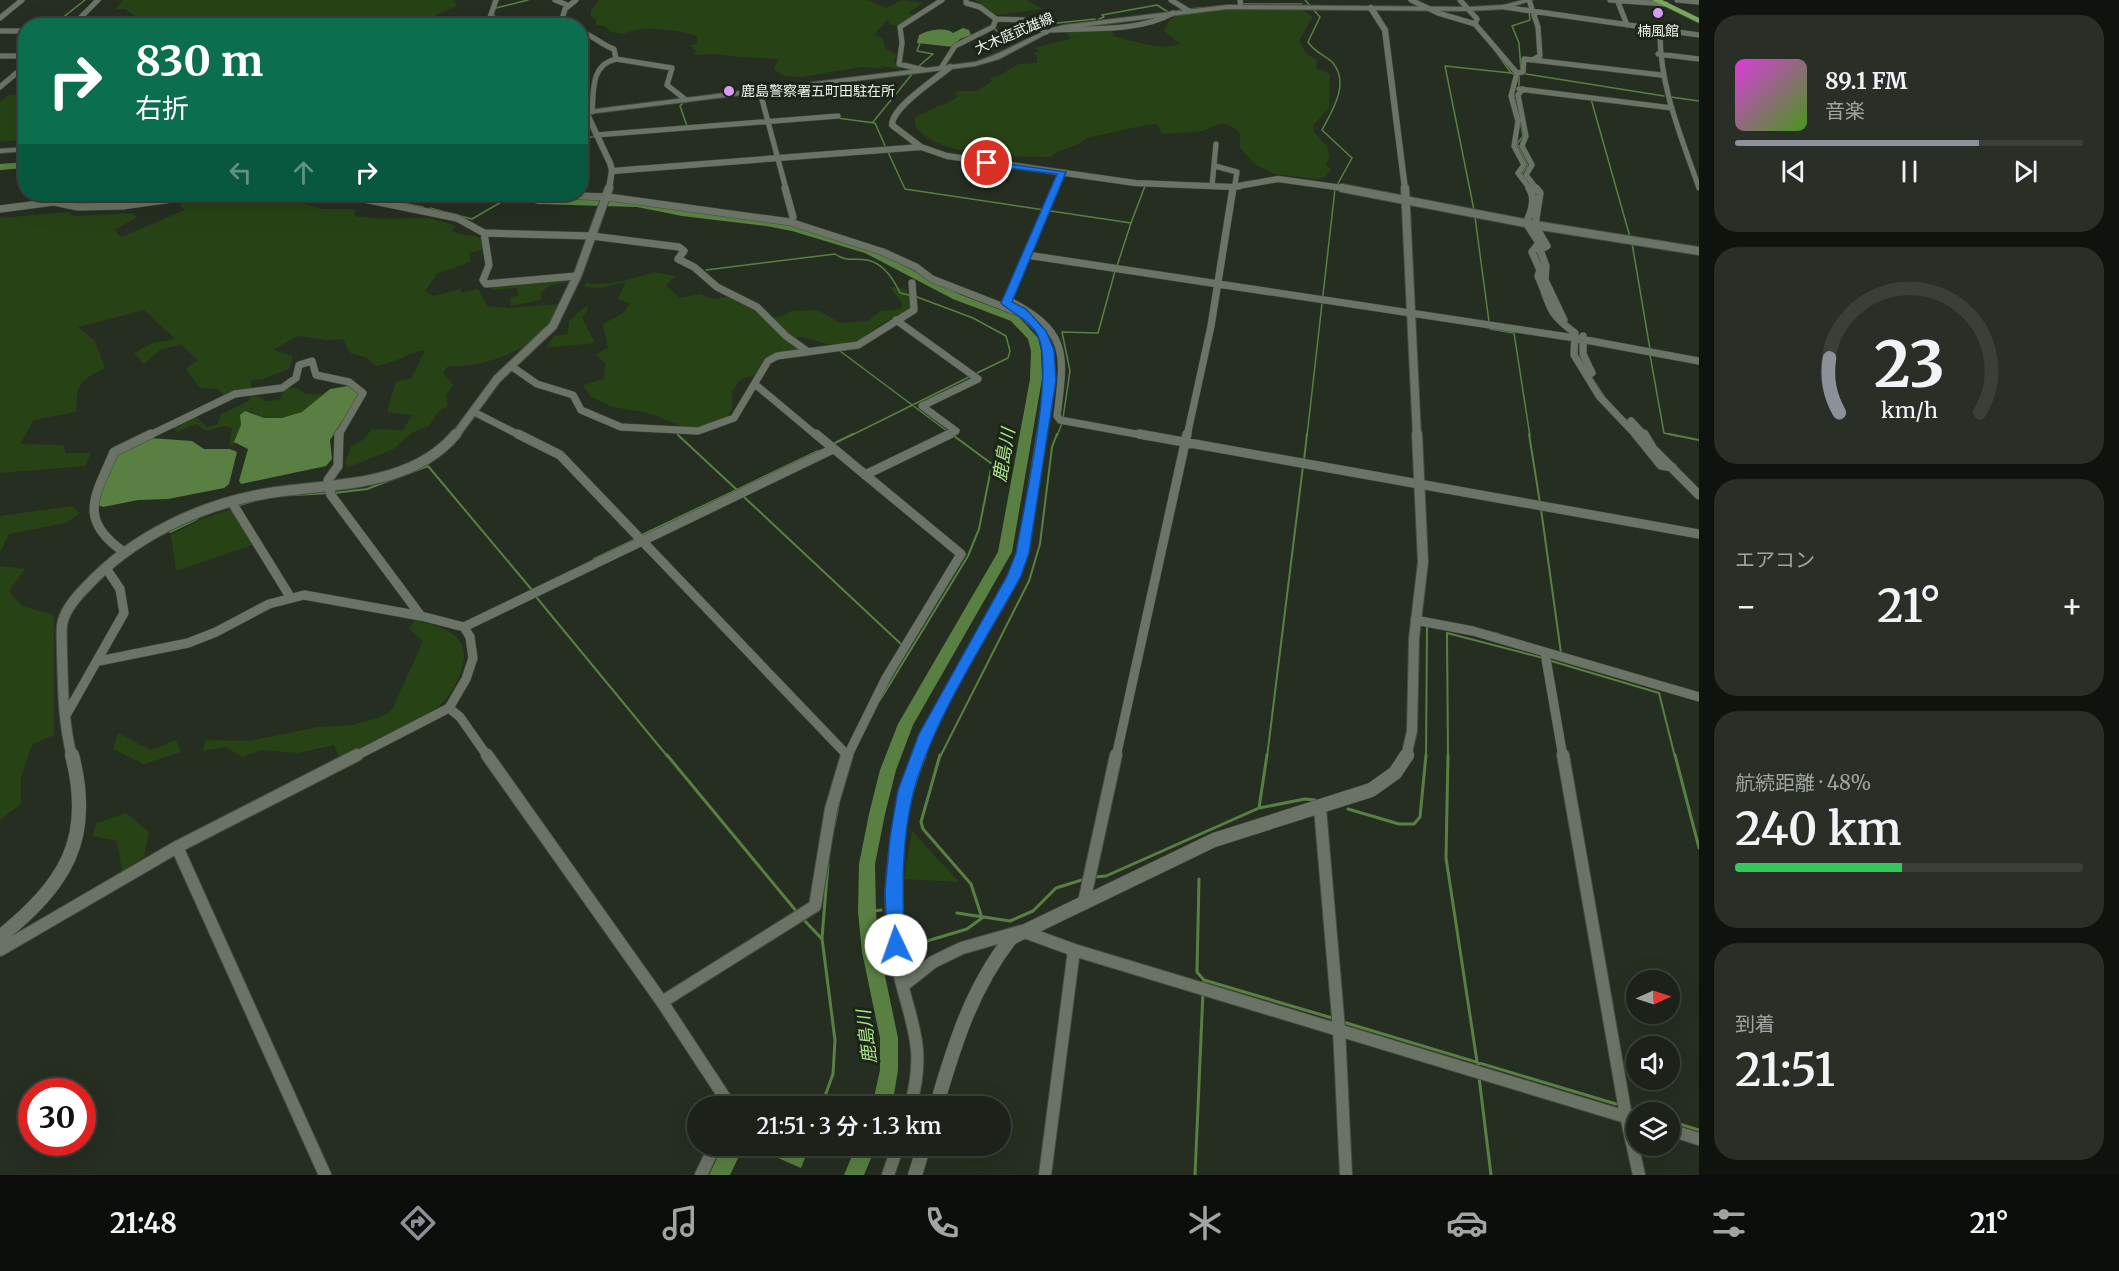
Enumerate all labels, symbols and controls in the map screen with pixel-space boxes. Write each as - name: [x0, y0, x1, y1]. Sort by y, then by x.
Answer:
- marker: 楠風館: [1651, 6, 1665, 20]
- street label: 大木庭武雄線: [972, 8, 1056, 58]
- place label: 楠風館: [1637, 22, 1679, 40]
- text: 830 m: [135, 35, 263, 87]
- icon: right: [36, 42, 114, 120]
- text: 89.1 FM: [1825, 67, 1908, 95]
- place label: 鹿島警察署五町田駐在所: [741, 82, 895, 100]
- marker: 鹿島警察署五町田駐在所: [722, 84, 736, 98]
- text: 右折: [135, 91, 189, 125]
- text: 音楽: [1825, 98, 1865, 123]
- pin: [961, 137, 1012, 188]
- icon: arrive: [970, 146, 1003, 179]
- icon: previous: [1777, 155, 1810, 188]
- icon: pause: [1893, 155, 1926, 188]
- icon: next: [2009, 155, 2042, 188]
- icon: left: [224, 156, 257, 189]
- icon: ahead: [287, 156, 320, 189]
- icon: right: [350, 156, 383, 189]
- text: 23: [1874, 326, 1944, 404]
- text: km/h: [1881, 397, 1937, 424]
- water label: 鹿島川: [987, 424, 1020, 483]
- text: エアコン: [1735, 547, 1815, 572]
- text: 21°: [1877, 578, 1941, 634]
- text: −: [1735, 586, 1757, 627]
- text: +: [2061, 586, 2083, 627]
- text: 航続距離 · 48%: [1735, 770, 1871, 795]
- text: 240 km: [1735, 801, 1902, 857]
- position arrow: [864, 913, 928, 977]
- north arrow: [1626, 970, 1680, 1024]
- map controls: [1626, 970, 1680, 1156]
- water label: 鹿島川: [852, 1007, 881, 1065]
- text: 到着: [1735, 1011, 1775, 1036]
- button: sound: [1626, 1036, 1680, 1090]
- text: 21:51: [1735, 1042, 1835, 1098]
- speed limit sign: 30: [18, 1078, 96, 1156]
- button: layers: [1626, 1102, 1680, 1156]
- text: 21:51 · 3 分 · 1.3 km: [757, 1112, 941, 1140]
- icon: directions: [397, 1202, 439, 1244]
- icon: music: [659, 1202, 701, 1244]
- icon: phone: [921, 1202, 963, 1244]
- icon: climate: [1184, 1202, 1226, 1244]
- icon: car: [1446, 1202, 1488, 1244]
- icon: filters: [1708, 1202, 1750, 1244]
- text: 21:48: [110, 1206, 177, 1240]
- text: 21°: [1970, 1206, 2009, 1240]

